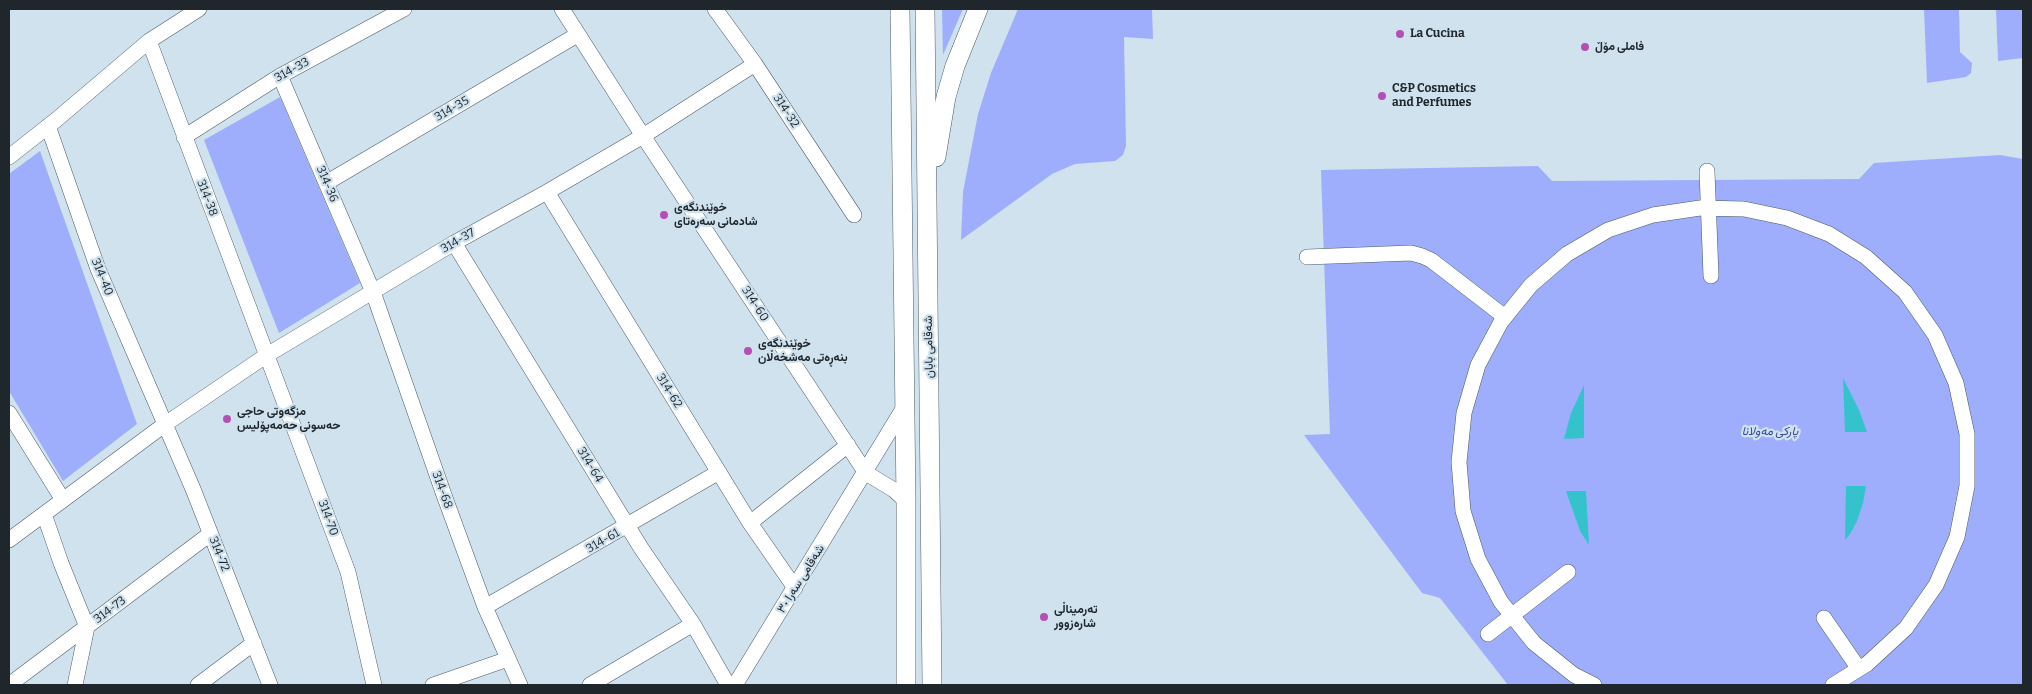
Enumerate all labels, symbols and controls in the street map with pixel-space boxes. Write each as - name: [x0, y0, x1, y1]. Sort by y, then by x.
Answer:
- place label: La Cucina: [1410, 27, 1465, 41]
- marker: La Cucina: [1394, 28, 1406, 40]
- place label: فاملی مۆڵ: [1595, 40, 1644, 54]
- marker: فاملی مۆڵ: [1579, 41, 1591, 53]
- street label: 314-33: [272, 55, 312, 85]
- place label: C&P Cosmetics and Perfumes: [1392, 82, 1476, 110]
- marker: C&P Cosmetics and Perfumes: [1376, 90, 1388, 102]
- street label: 314-32: [770, 91, 802, 131]
- street label: 314-35: [432, 93, 472, 125]
- street label: 314-36: [313, 164, 341, 204]
- street label: 314-38: [193, 178, 221, 218]
- place label: خوێندنگەی شادمانی سەرەتای: [674, 201, 758, 229]
- marker: خوێندنگەی شادمانی سەرەتای: [658, 209, 670, 221]
- street label: 314-37: [438, 226, 478, 256]
- street label: 314-40: [88, 256, 116, 298]
- street label: 314-60: [738, 284, 772, 324]
- street label: شەقامی بابان: [921, 316, 937, 378]
- place label: خوێندنگەی بنەڕەتی مەشخەڵان: [758, 337, 848, 365]
- marker: خوێندنگەی بنەڕەتی مەشخەڵان: [742, 345, 754, 357]
- street label: 314-62: [653, 371, 685, 411]
- place label: مزگەوتی حاجی حەسونی حەمەپۆلیس: [237, 405, 340, 433]
- marker: مزگەوتی حاجی حەسونی حەمەپۆلیس: [221, 413, 233, 425]
- park label: پارکی مەولانا: [1742, 425, 1798, 439]
- street label: 314-64: [574, 445, 606, 485]
- street label: 314-68: [429, 469, 455, 511]
- street label: 314-70: [315, 498, 341, 538]
- street label: 314-61: [584, 526, 622, 556]
- street label: 314-72: [206, 535, 232, 573]
- street label: شەقامی سەرا ٣٠: [774, 542, 828, 616]
- street label: 314-73: [91, 593, 129, 627]
- place label: تەرمیناڵی شارەزوور: [1054, 603, 1098, 631]
- marker: تەرمیناڵی شارەزوور: [1038, 611, 1050, 623]

